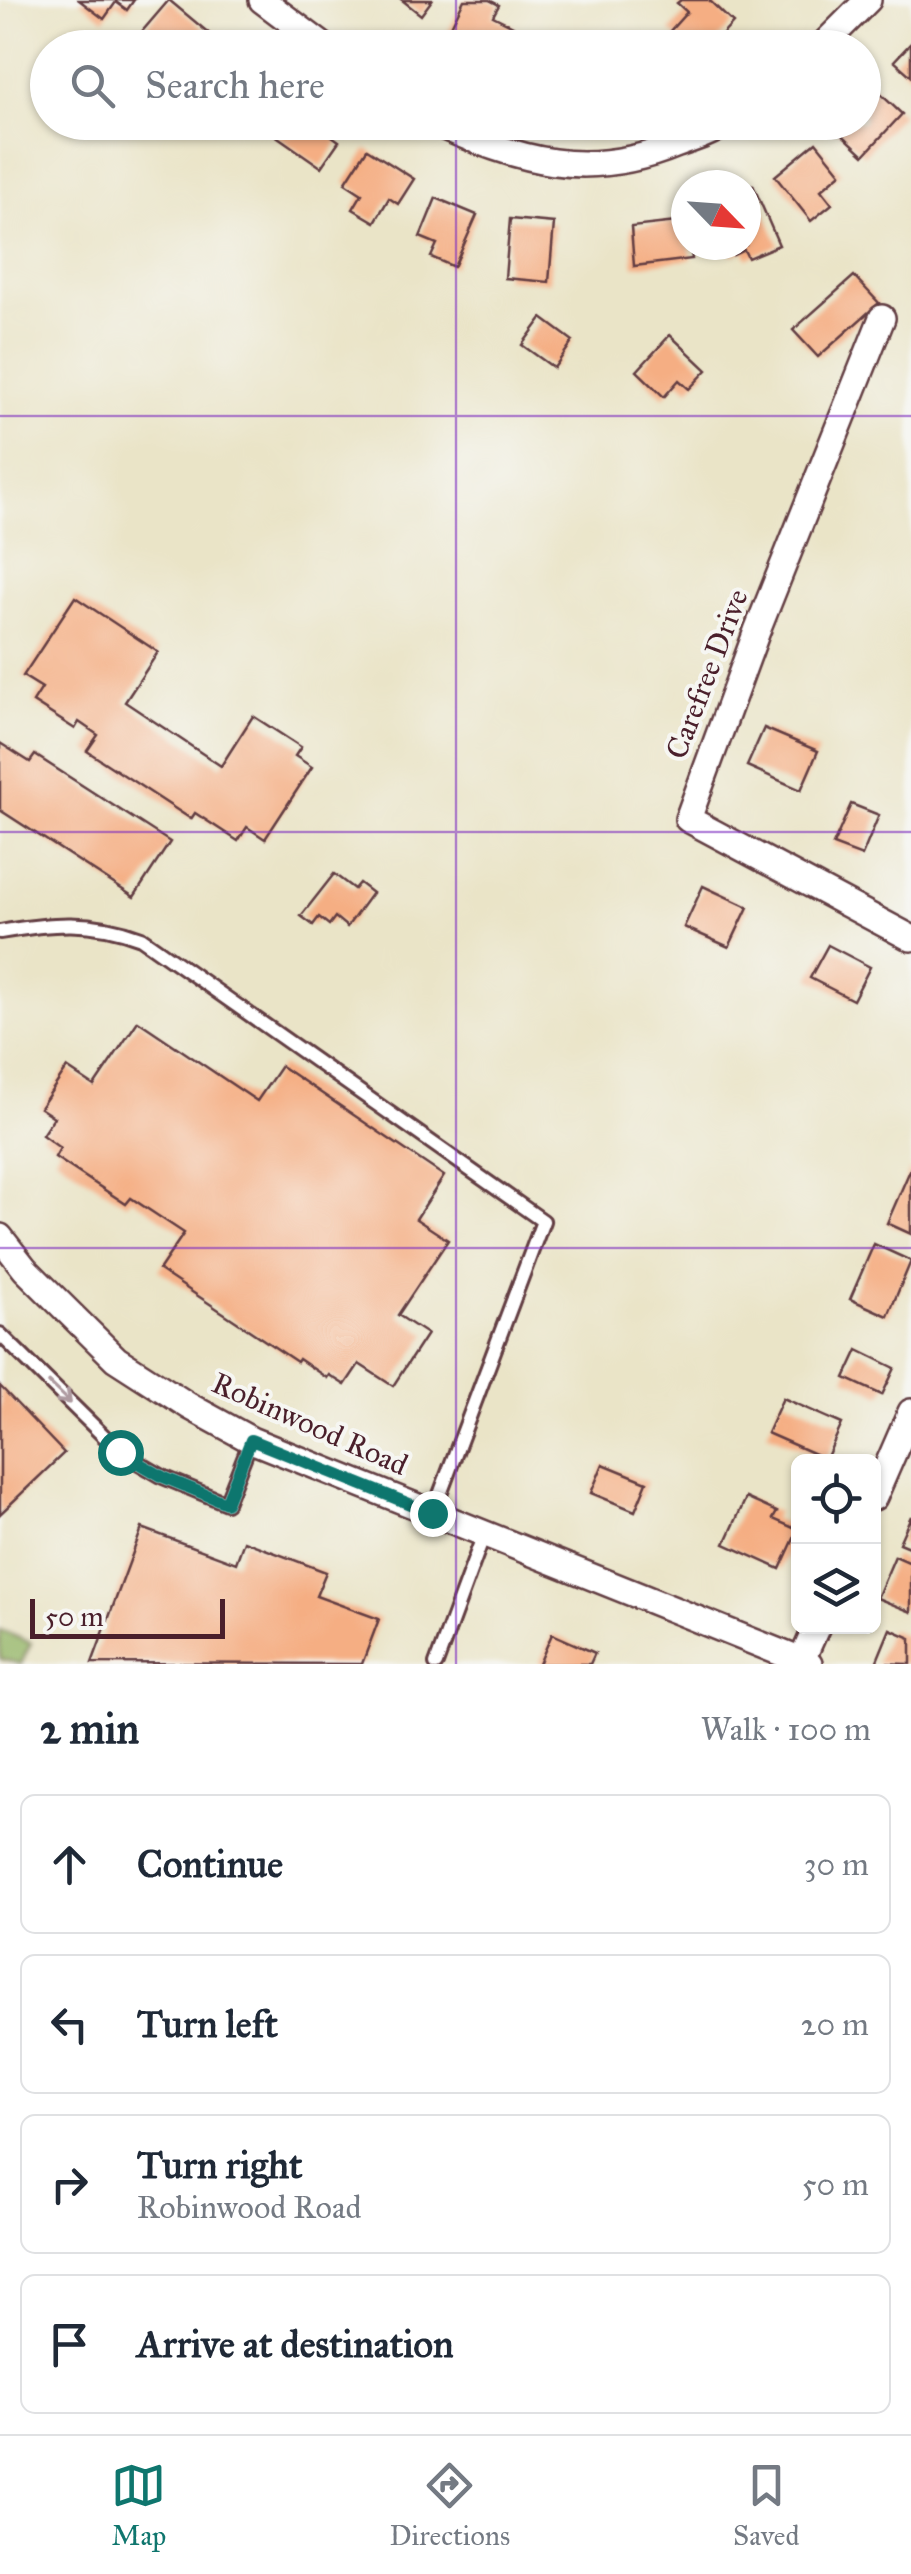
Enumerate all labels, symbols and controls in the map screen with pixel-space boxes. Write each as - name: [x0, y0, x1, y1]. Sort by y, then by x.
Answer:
- search box: [30, 30, 881, 140]
- icon: search: [65, 58, 120, 113]
- text: Search here: [145, 62, 325, 108]
- north arrow: [671, 170, 761, 260]
- street label: Carefree Drive: [658, 584, 756, 764]
- street label: Robinwood Road: [207, 1365, 413, 1483]
- one-way arrow: [47, 1381, 71, 1405]
- route start: [98, 1430, 144, 1476]
- map controls: [791, 1454, 881, 1634]
- button: locate: [791, 1454, 881, 1544]
- route end: [410, 1491, 456, 1537]
- button: layers: [791, 1544, 881, 1634]
- scale bar: [30, 1594, 225, 1638]
- text: 50 m: [45, 1599, 104, 1634]
- text: 2 min: [40, 1703, 139, 1755]
- text: Walk · 100 m: [701, 1710, 871, 1749]
- icon: ahead: [42, 1837, 97, 1892]
- text: Continue: [137, 1841, 283, 1887]
- text: 30 m: [804, 1845, 869, 1884]
- icon: left: [42, 1997, 97, 2052]
- text: Turn left: [137, 2001, 278, 2047]
- text: 20 m: [801, 2005, 869, 2044]
- text: Turn right: [137, 2142, 303, 2188]
- icon: right: [42, 2157, 97, 2212]
- text: 50 m: [802, 2165, 869, 2204]
- text: Robinwood Road: [137, 2188, 361, 2227]
- icon: arrive: [42, 2317, 97, 2372]
- text: Arrive at destination: [137, 2321, 454, 2367]
- tab: Map: [111, 2458, 166, 2553]
- tab: Directions: [389, 2458, 510, 2553]
- tab: Saved: [733, 2458, 800, 2553]

